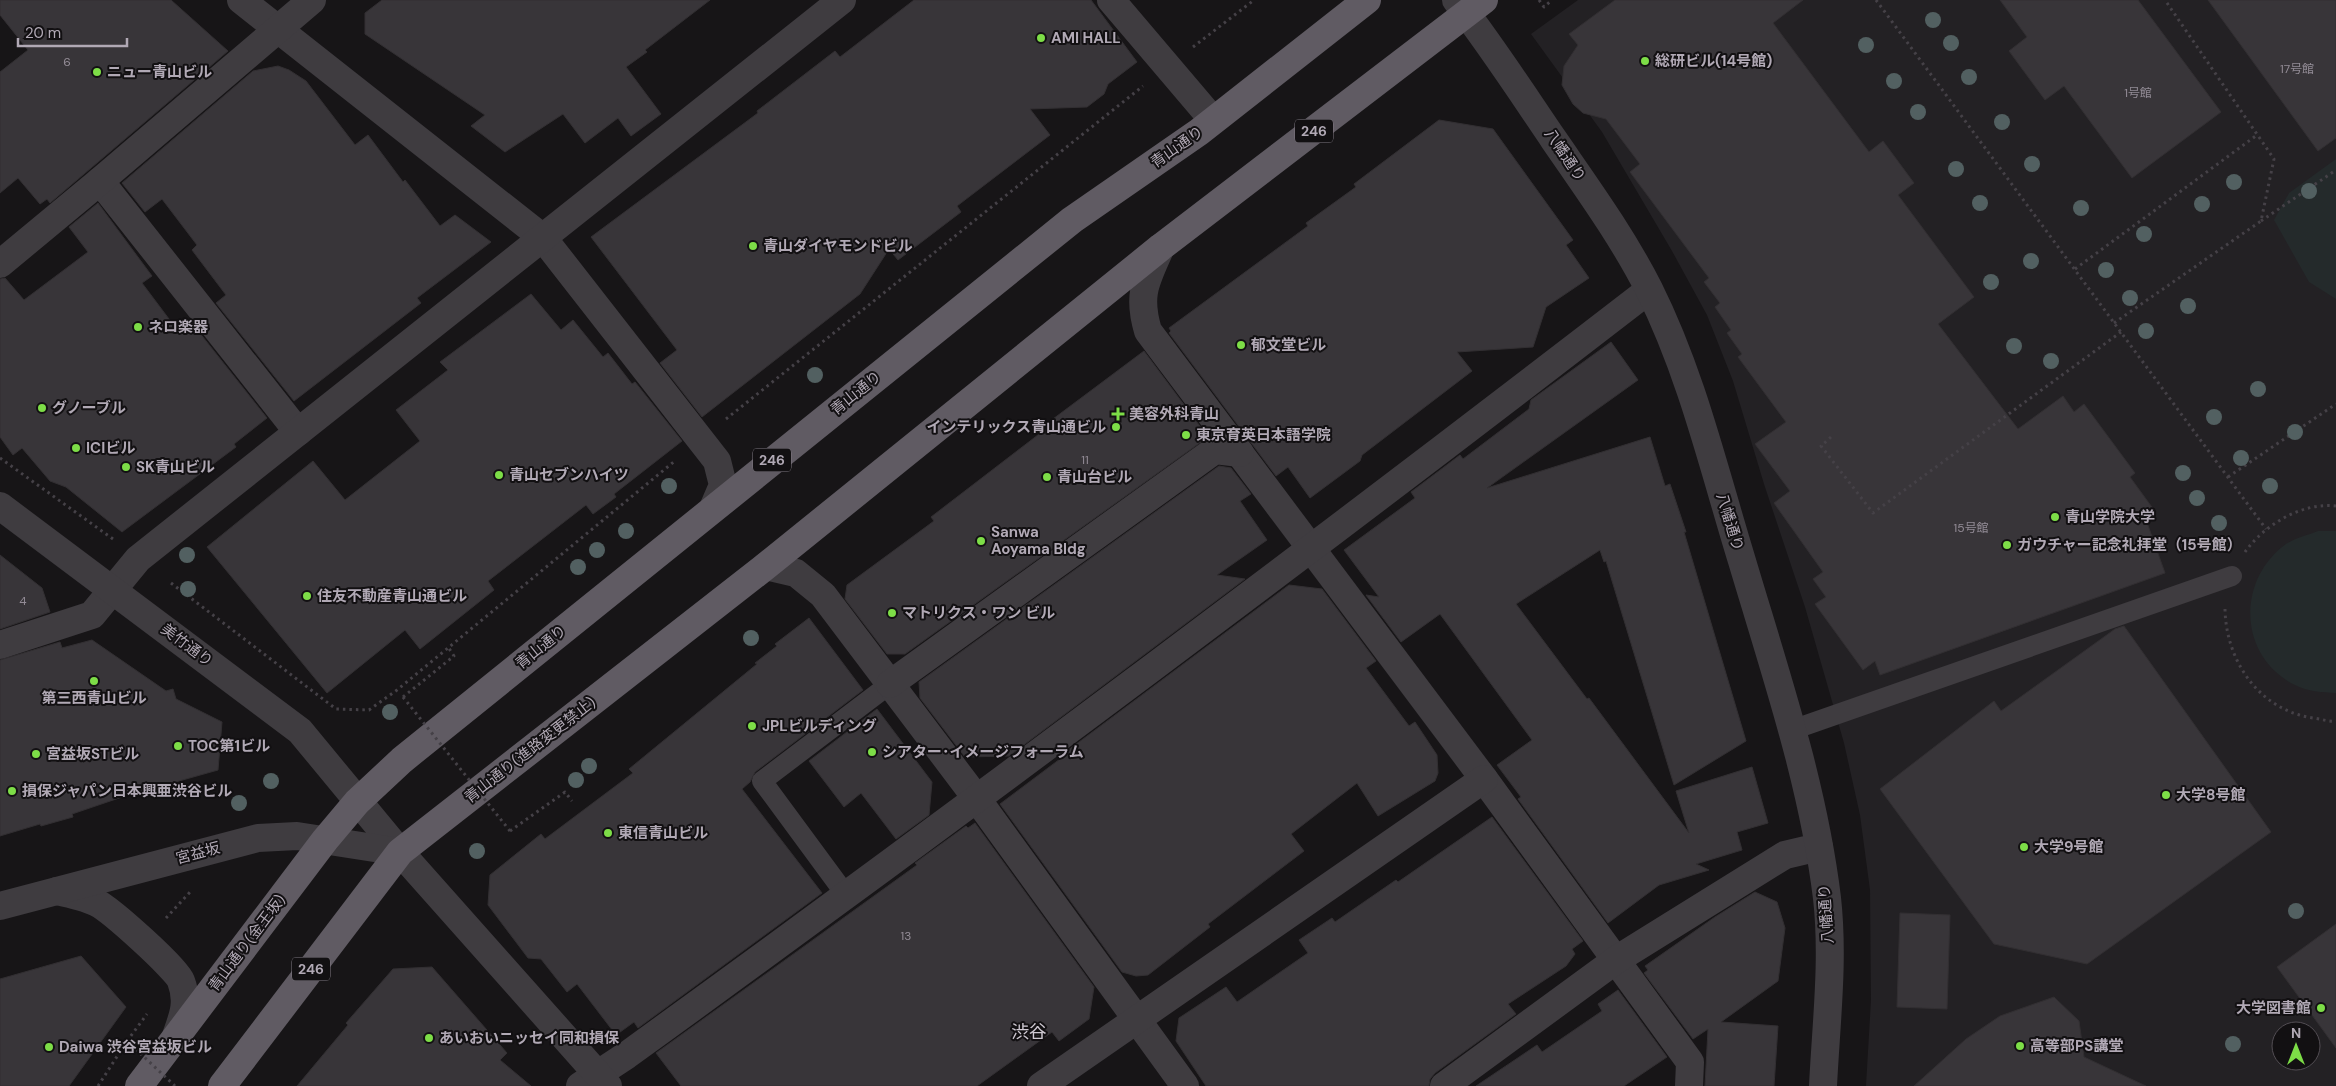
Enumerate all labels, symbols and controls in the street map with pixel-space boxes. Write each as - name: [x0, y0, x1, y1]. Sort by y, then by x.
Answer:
- scale bar: [18, 15, 126, 47]
- text: 20 m: [25, 23, 61, 43]
- place label: AMI HALL: [1051, 28, 1121, 48]
- marker: AMI HALL: [1035, 32, 1047, 44]
- place label: 総研ビル(14号館): [1655, 51, 1772, 71]
- house number: 6: [63, 54, 71, 70]
- marker: 総研ビル(14号館): [1639, 55, 1651, 67]
- house number: 17号館: [2280, 61, 2314, 77]
- place label: ニュー青山ビル: [107, 62, 212, 82]
- marker: ニュー青山ビル: [91, 66, 103, 78]
- house number: 1号館: [2124, 85, 2152, 101]
- road number: 246: [1295, 120, 1333, 142]
- street label: 青山通り: [1147, 122, 1207, 172]
- street label: 八幡通り: [1540, 125, 1590, 185]
- place label: 青山ダイヤモンドビル: [763, 236, 913, 256]
- marker: 青山ダイヤモンドビル: [747, 240, 759, 252]
- place label: ネロ楽器: [148, 317, 209, 337]
- marker: ネロ楽器: [132, 321, 144, 333]
- place label: 郁文堂ビル: [1250, 335, 1326, 355]
- marker: 郁文堂ビル: [1235, 339, 1247, 351]
- street label: 青山通り: [826, 366, 886, 420]
- place label: グノーブル: [52, 398, 126, 418]
- marker: グノーブル: [36, 402, 48, 414]
- place label: 美容外科青山: [1129, 404, 1219, 424]
- marker: 美容外科青山: [1111, 407, 1125, 421]
- place label: インテリックス青山通ビル: [926, 417, 1106, 437]
- marker: インテリックス青山通ビル: [1110, 421, 1122, 433]
- place label: 東京育英日本語学院: [1196, 425, 1331, 445]
- marker: 東京育英日本語学院: [1180, 429, 1192, 441]
- place label: ICIビル: [86, 438, 135, 458]
- marker: ICIビル: [70, 442, 82, 454]
- road number: 246: [753, 448, 791, 472]
- house number: 11: [1081, 452, 1089, 468]
- place label: SK青山ビル: [136, 457, 215, 477]
- marker: SK青山ビル: [120, 461, 132, 473]
- place label: 青山セブンハイツ: [509, 465, 629, 485]
- place label: 青山台ビル: [1057, 467, 1132, 487]
- marker: 青山セブンハイツ: [493, 469, 505, 481]
- marker: 青山台ビル: [1041, 471, 1053, 483]
- street label: 八幡通り: [1712, 490, 1748, 554]
- place label: 青山学院大学: [2065, 507, 2155, 527]
- marker: 青山学院大学: [2049, 511, 2061, 523]
- house number: 15号館: [1953, 520, 1989, 536]
- place label: Sanwa Aoyama Bldg: [991, 522, 1086, 559]
- marker: Sanwa Aoyama Bldg: [975, 535, 987, 547]
- place label: ガウチャー記念礼拝堂（15号館）: [2017, 535, 2242, 555]
- marker: ガウチャー記念礼拝堂（15号館）: [2001, 539, 2013, 551]
- place label: 住友不動産青山通ビル: [317, 586, 467, 606]
- marker: 住友不動産青山通ビル: [301, 590, 313, 602]
- house number: 4: [19, 593, 27, 609]
- place label: マトリクス・ワン ビル: [902, 603, 1055, 623]
- marker: マトリクス・ワン ビル: [886, 607, 898, 619]
- street label: 美竹通り: [157, 619, 217, 671]
- street label: 青山通り: [511, 620, 571, 674]
- marker: 第三西青山ビル: [88, 675, 100, 687]
- place label: 第三西青山ビル: [41, 688, 147, 708]
- street label: 青山通り(進路変更禁止): [460, 692, 600, 808]
- place label: JPLビルディング: [762, 716, 877, 736]
- marker: JPLビルディング: [746, 720, 758, 732]
- place label: TOC第1ビル: [188, 736, 270, 756]
- marker: TOC第1ビル: [172, 740, 184, 752]
- place label: シアター･イメージフォーラム: [882, 742, 1084, 762]
- place label: 宮益坂STビル: [46, 744, 139, 764]
- marker: シアター･イメージフォーラム: [866, 746, 878, 758]
- marker: 宮益坂STビル: [30, 748, 42, 760]
- place label: 損保ジャパン日本興亜渋谷ビル: [22, 781, 232, 801]
- marker: 損保ジャパン日本興亜渋谷ビル: [6, 785, 18, 797]
- place label: 大学8号館: [2176, 785, 2246, 805]
- marker: 大学8号館: [2160, 789, 2172, 801]
- place label: 東信青山ビル: [618, 823, 708, 843]
- marker: 東信青山ビル: [602, 827, 614, 839]
- place label: 大学9号館: [2034, 837, 2104, 857]
- street label: 宮益坂: [174, 838, 222, 868]
- marker: 大学9号館: [2018, 841, 2030, 853]
- street label: 八幡通り: [1814, 883, 1838, 945]
- street label: 青山通り(金王坂): [204, 891, 290, 995]
- house number: 13: [901, 928, 911, 944]
- road number: 246: [292, 958, 330, 981]
- place label: 大学図書館: [2236, 998, 2311, 1018]
- marker: 大学図書館: [2315, 1002, 2327, 1014]
- district label: 渋谷: [1011, 1020, 1047, 1044]
- north arrow: [2271, 1021, 2321, 1071]
- text: N: [2291, 1024, 2301, 1042]
- place label: あいおいニッセイ同和損保: [439, 1028, 620, 1048]
- marker: あいおいニッセイ同和損保: [423, 1032, 435, 1044]
- place label: 高等部PS講堂: [2030, 1036, 2123, 1056]
- place label: Daiwa 渋谷宮益坂ビル: [59, 1037, 212, 1057]
- marker: 高等部PS講堂: [2014, 1040, 2026, 1052]
- marker: Daiwa 渋谷宮益坂ビル: [43, 1041, 55, 1053]

